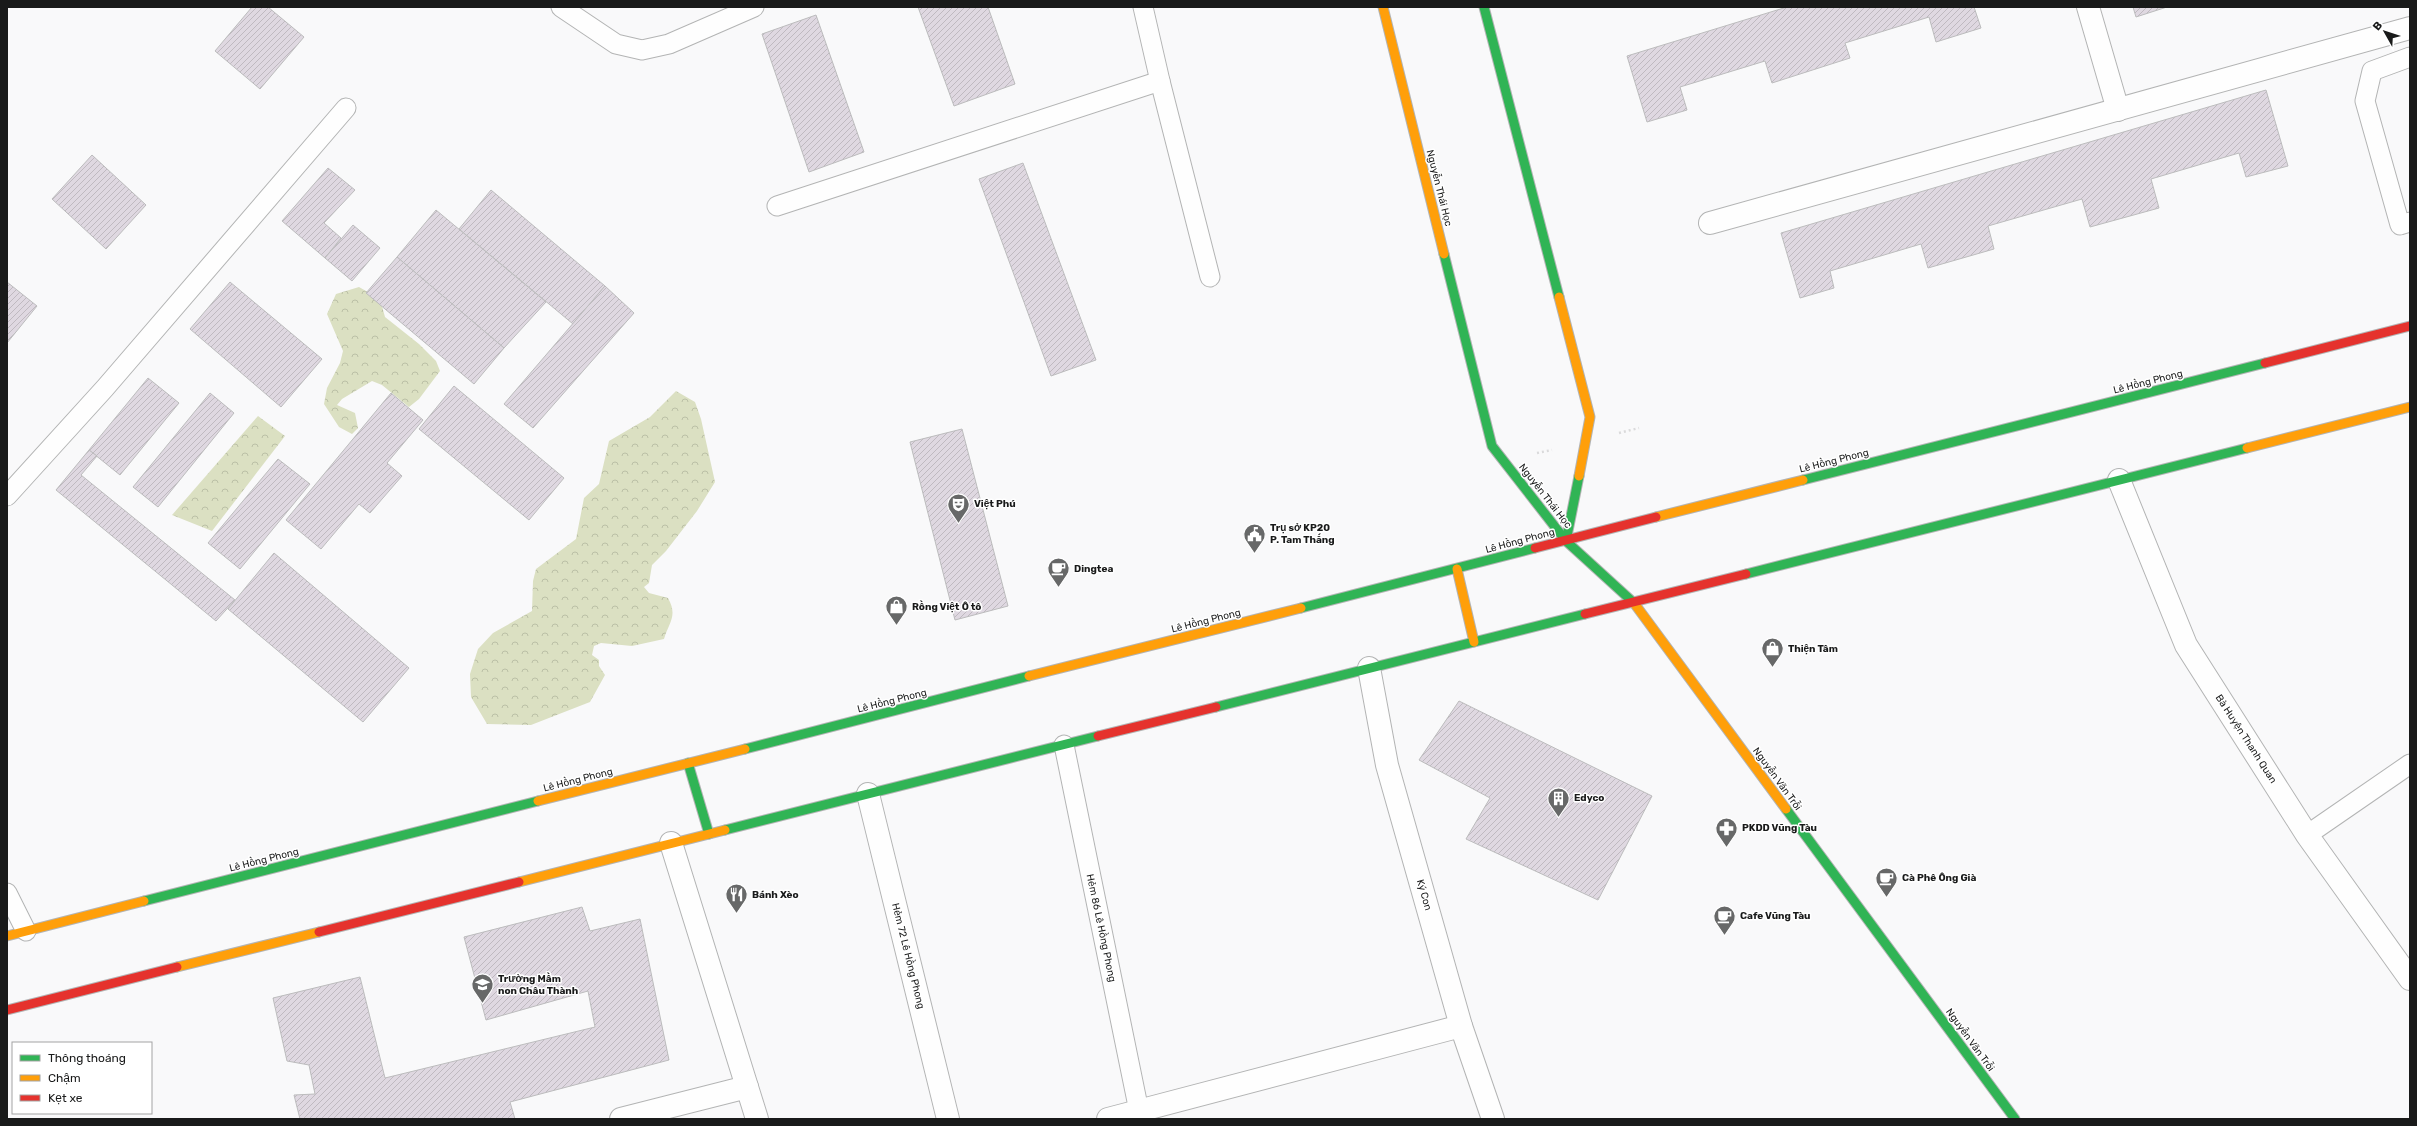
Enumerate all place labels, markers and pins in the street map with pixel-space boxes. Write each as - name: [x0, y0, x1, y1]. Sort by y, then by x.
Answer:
- theatre icon: Việt Phú: [946, 491, 972, 524]
- place label: Việt Phú: [974, 498, 1016, 510]
- public building icon: Trụ sở KP20 P. Tam Thắng: [1242, 521, 1268, 554]
- place label: Trụ sở KP20 P. Tam Thắng: [1270, 522, 1335, 546]
- cafe icon: Dingtea: [1045, 556, 1071, 589]
- place label: Dingtea: [1074, 563, 1113, 575]
- shop icon: Rồng Việt Ô tô: [884, 594, 910, 627]
- place label: Rồng Việt Ô tô: [912, 600, 981, 613]
- shop icon: Thiện Tâm: [1760, 636, 1786, 669]
- place label: Thiện Tâm: [1788, 643, 1838, 655]
- building icon: Edyco: [1546, 785, 1572, 818]
- place label: Edyco: [1574, 792, 1604, 804]
- pharmacy icon: PKDD Vũng Tàu: [1714, 815, 1740, 848]
- place label: PKDD Vũng Tàu: [1742, 822, 1817, 834]
- cafe icon: Cà Phê Ông Già: [1874, 865, 1900, 898]
- place label: Cà Phê Ông Già: [1902, 872, 1976, 884]
- restaurant icon: Bánh Xèo: [723, 882, 749, 915]
- place label: Bánh Xèo: [752, 889, 799, 901]
- cafe icon: Cafe Vũng Tàu: [1712, 903, 1738, 936]
- place label: Cafe Vũng Tàu: [1740, 910, 1810, 922]
- school or university icon: Trường Mầm non Châu Thành: [469, 972, 495, 1005]
- place label: Trường Mầm non Châu Thành: [498, 972, 578, 997]

